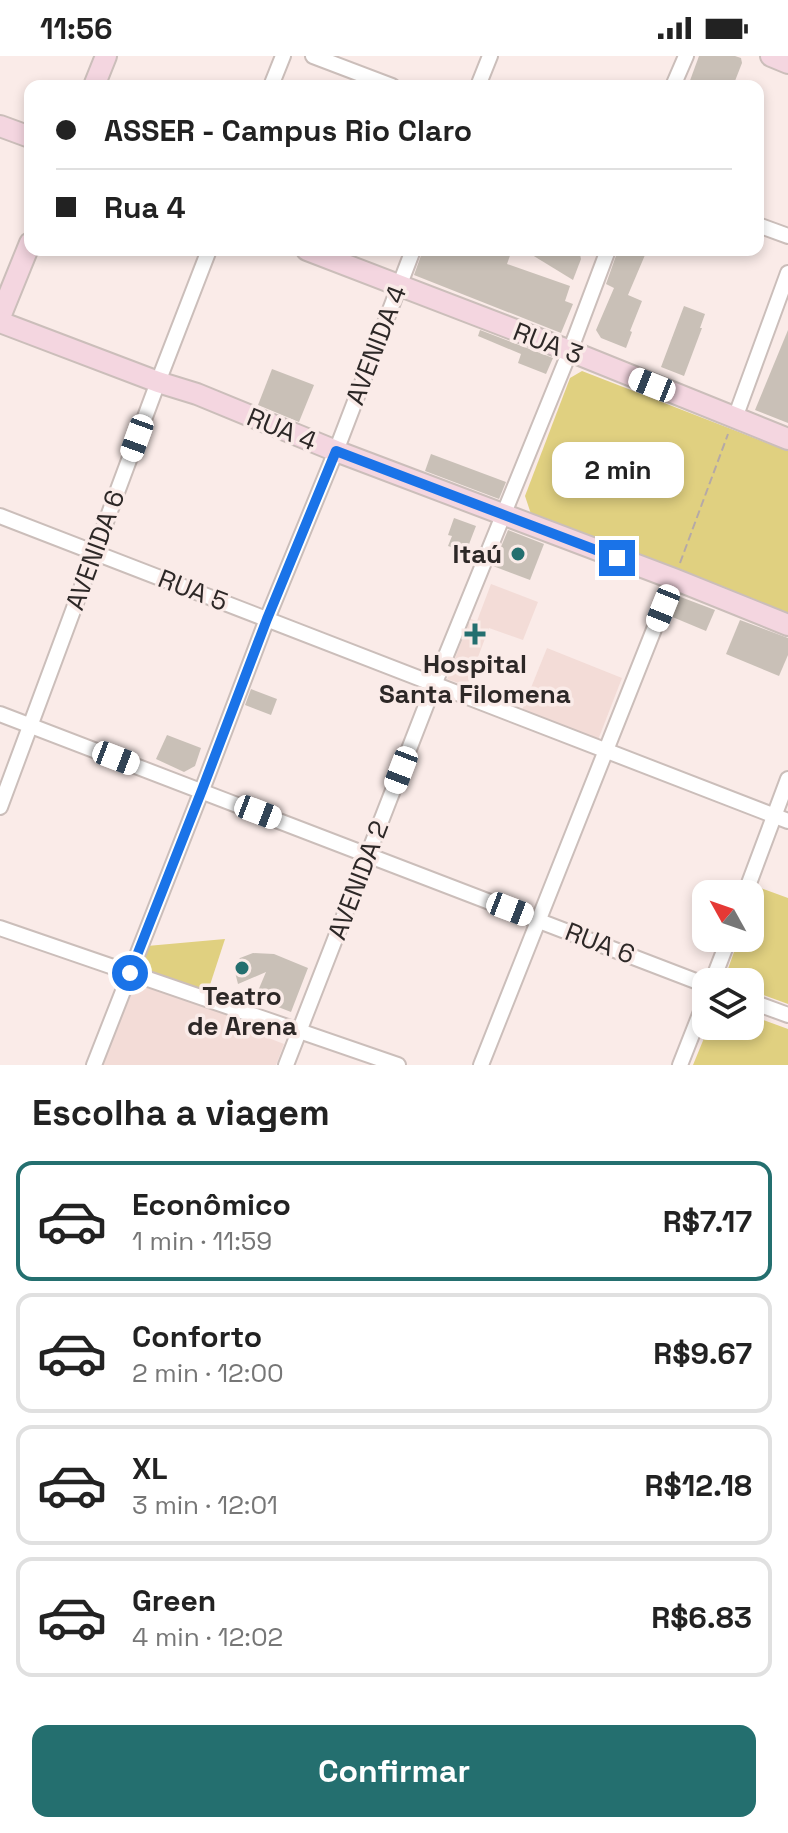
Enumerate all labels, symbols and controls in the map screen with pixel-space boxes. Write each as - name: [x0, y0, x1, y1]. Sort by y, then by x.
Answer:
- text: 11:56: [40, 9, 113, 48]
- text: ASSER - Campus Rio Claro: [104, 111, 472, 150]
- text: Rua 4: [104, 188, 185, 227]
- street label: AVENIDA 4: [338, 280, 414, 410]
- street label: RUA 3: [508, 314, 588, 372]
- car: [625, 365, 679, 405]
- street label: RUA 4: [242, 400, 322, 458]
- car: [118, 411, 156, 465]
- callout: 2 min: [551, 442, 683, 498]
- text: 2 min: [584, 453, 652, 487]
- street label: AVENIDA 6: [58, 485, 132, 615]
- place label: Itaú: [453, 537, 502, 571]
- route end: [599, 540, 635, 576]
- marker: Itaú: [509, 545, 527, 563]
- street label: RUA 5: [153, 561, 233, 619]
- car: [643, 581, 683, 635]
- marker: Hospital Santa Filomena: [464, 623, 486, 645]
- place label: Hospital Santa Filomena: [379, 647, 571, 711]
- car: [89, 738, 143, 778]
- car: [381, 743, 421, 797]
- car: [231, 792, 285, 832]
- street label: AVENIDA 2: [320, 816, 396, 944]
- north arrow: [692, 880, 764, 952]
- map controls: [692, 880, 764, 1040]
- car: [483, 889, 537, 929]
- street label: RUA 6: [560, 914, 640, 972]
- route start: [112, 955, 148, 991]
- marker: Teatro de Arena: [233, 959, 251, 977]
- button: layers: [692, 968, 764, 1040]
- place label: Teatro de Arena: [187, 979, 297, 1043]
- text: Escolha a viagem: [32, 1090, 330, 1136]
- icon: car: [36, 1185, 108, 1257]
- text: Econômico: [132, 1185, 291, 1224]
- text: R$7.17: [663, 1202, 752, 1241]
- text: 1 min · 11:59: [132, 1224, 272, 1258]
- icon: car: [36, 1317, 108, 1389]
- text: Conforto: [132, 1317, 262, 1356]
- text: R$9.67: [653, 1334, 752, 1373]
- text: 2 min · 12:00: [132, 1356, 284, 1390]
- icon: car: [36, 1449, 108, 1521]
- text: XL: [132, 1449, 168, 1488]
- text: R$12.18: [645, 1466, 752, 1505]
- text: 3 min · 12:01: [132, 1488, 278, 1522]
- icon: car: [36, 1581, 108, 1653]
- text: Green: [132, 1581, 216, 1620]
- text: R$6.83: [651, 1598, 752, 1637]
- text: 4 min · 12:02: [132, 1620, 283, 1654]
- button: Confirmar: [32, 1725, 756, 1817]

